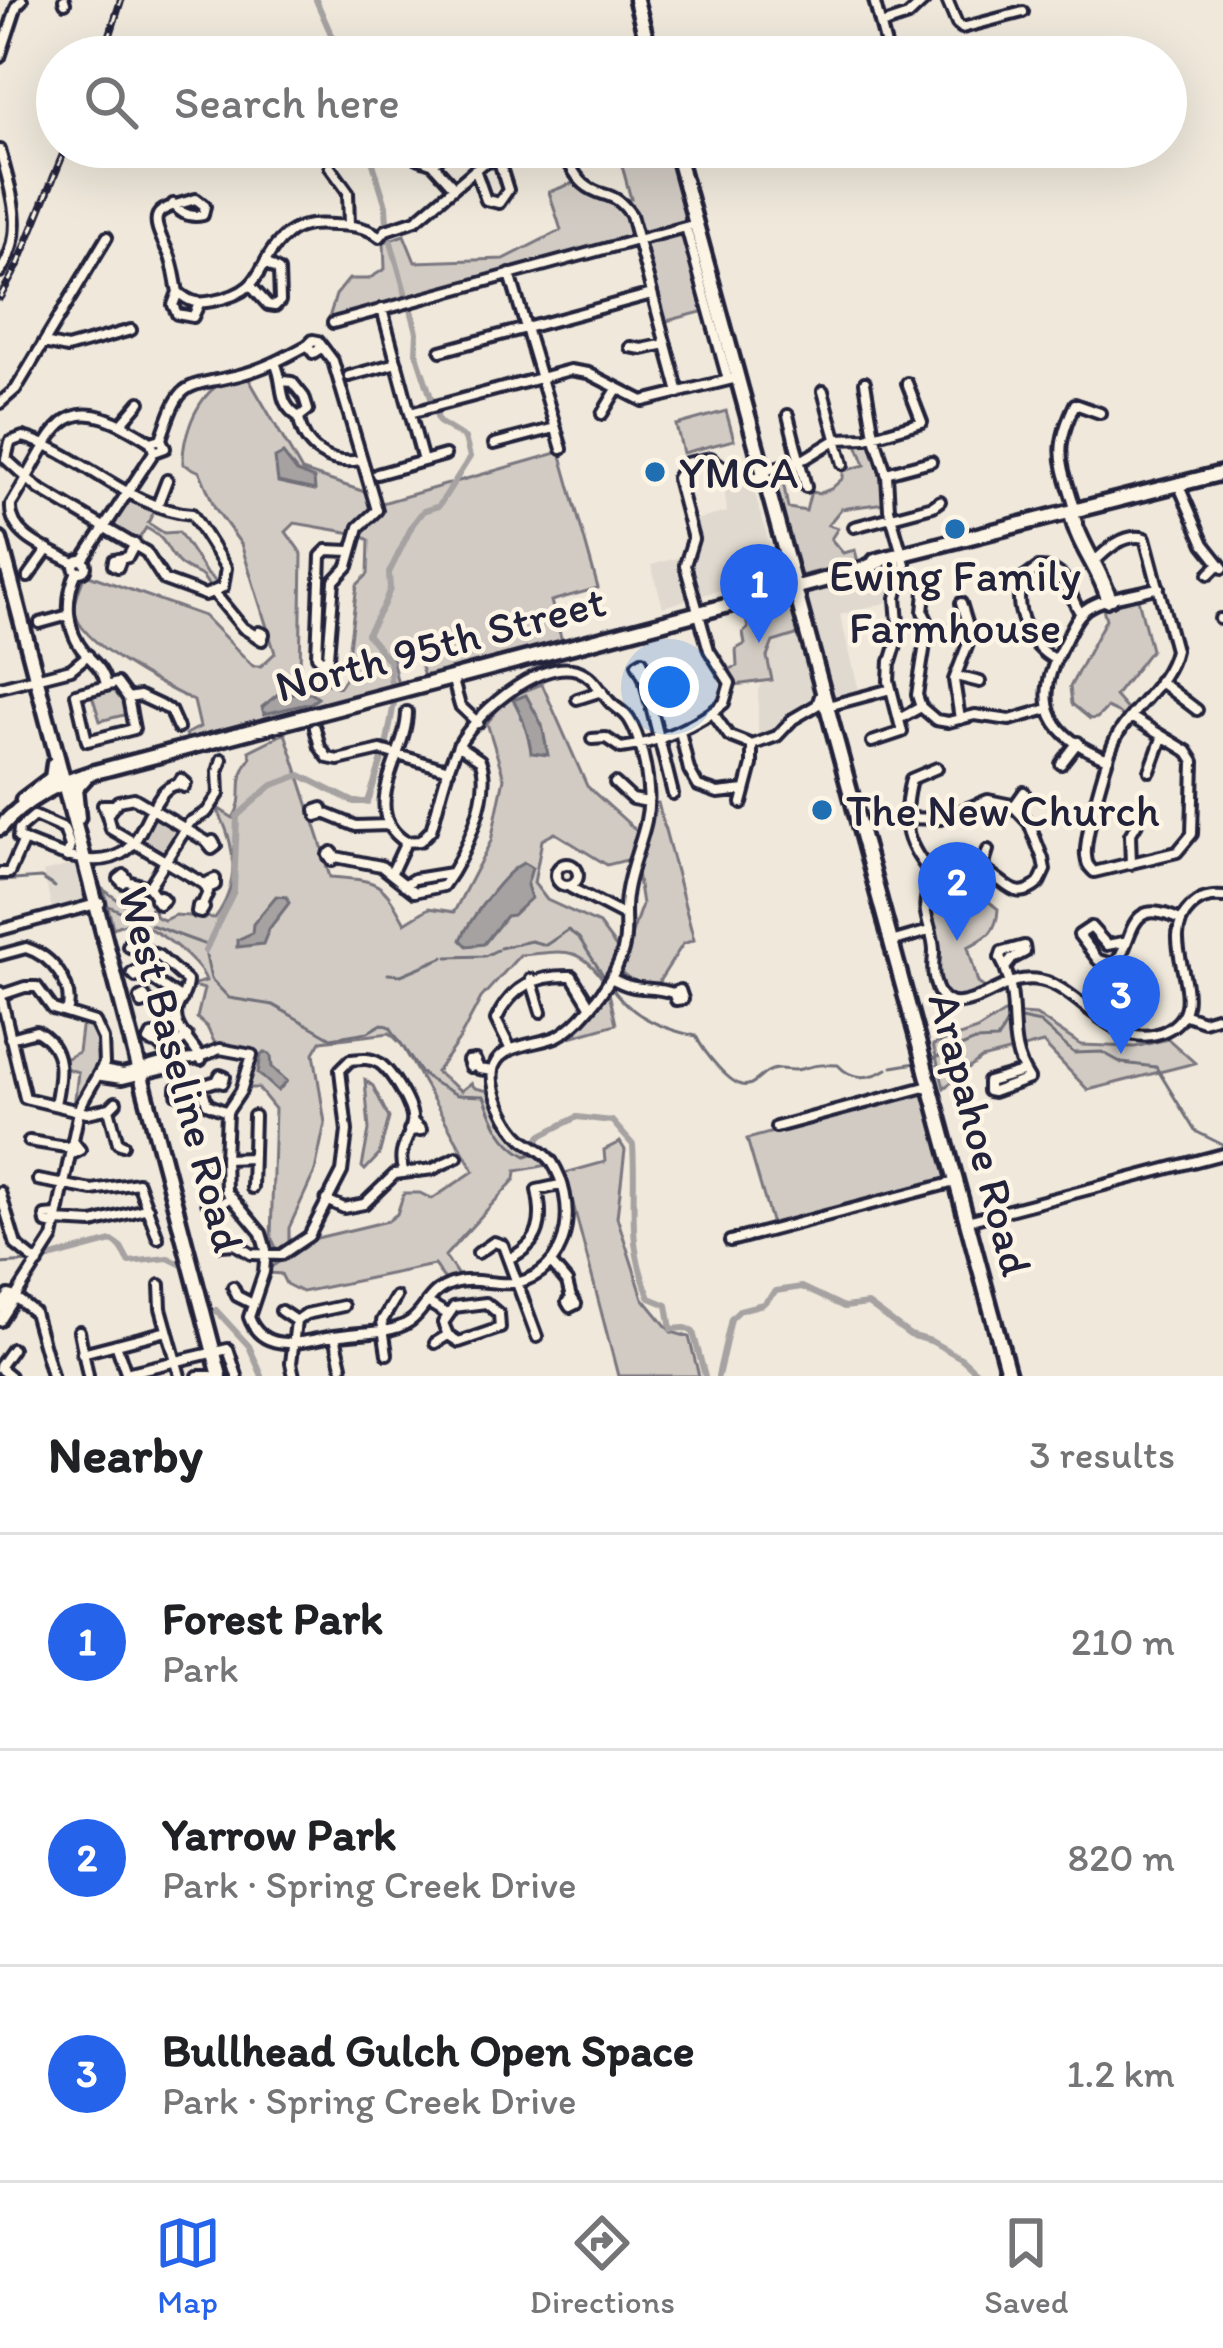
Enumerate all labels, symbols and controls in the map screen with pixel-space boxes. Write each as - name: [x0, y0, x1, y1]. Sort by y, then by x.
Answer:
- search box: [36, 36, 1187, 168]
- icon: search: [78, 69, 144, 135]
- text: Search here: [174, 75, 400, 129]
- place label: YMCA: [679, 445, 799, 499]
- marker: YMCA: [642, 459, 668, 485]
- marker: Ewing Family Farmhouse: [942, 516, 968, 542]
- pin: 1: [720, 544, 798, 643]
- place label: Ewing Family Farmhouse: [829, 548, 1081, 654]
- street label: North 95th Street: [269, 573, 611, 713]
- your location: [639, 657, 699, 717]
- place label: The New Church: [846, 783, 1160, 837]
- marker: The New Church: [809, 797, 835, 823]
- pin: 2: [918, 842, 996, 941]
- street label: West Baseline Road: [107, 881, 257, 1257]
- pin: 3: [1082, 955, 1160, 1054]
- street label: Arapahoe Road: [917, 986, 1045, 1282]
- text: Nearby: [48, 1424, 203, 1485]
- text: 3 results: [1029, 1431, 1175, 1478]
- text: Forest Park: [162, 1591, 383, 1645]
- text: 1: [78, 1618, 96, 1665]
- text: 210 m: [1071, 1618, 1175, 1665]
- text: Park: [162, 1645, 239, 1692]
- text: Yarrow Park: [162, 1807, 396, 1861]
- text: 2: [77, 1834, 97, 1881]
- text: 820 m: [1068, 1834, 1175, 1881]
- text: Park · Spring Creek Drive: [162, 1861, 577, 1908]
- text: Bullhead Gulch Open Space: [162, 2023, 695, 2077]
- text: 3: [76, 2050, 98, 2097]
- text: 1.2 km: [1066, 2050, 1175, 2097]
- text: Park · Spring Creek Drive: [162, 2077, 577, 2124]
- tab: Map: [155, 2210, 221, 2321]
- tab: Directions: [530, 2210, 675, 2321]
- tab: Saved: [984, 2210, 1068, 2321]

